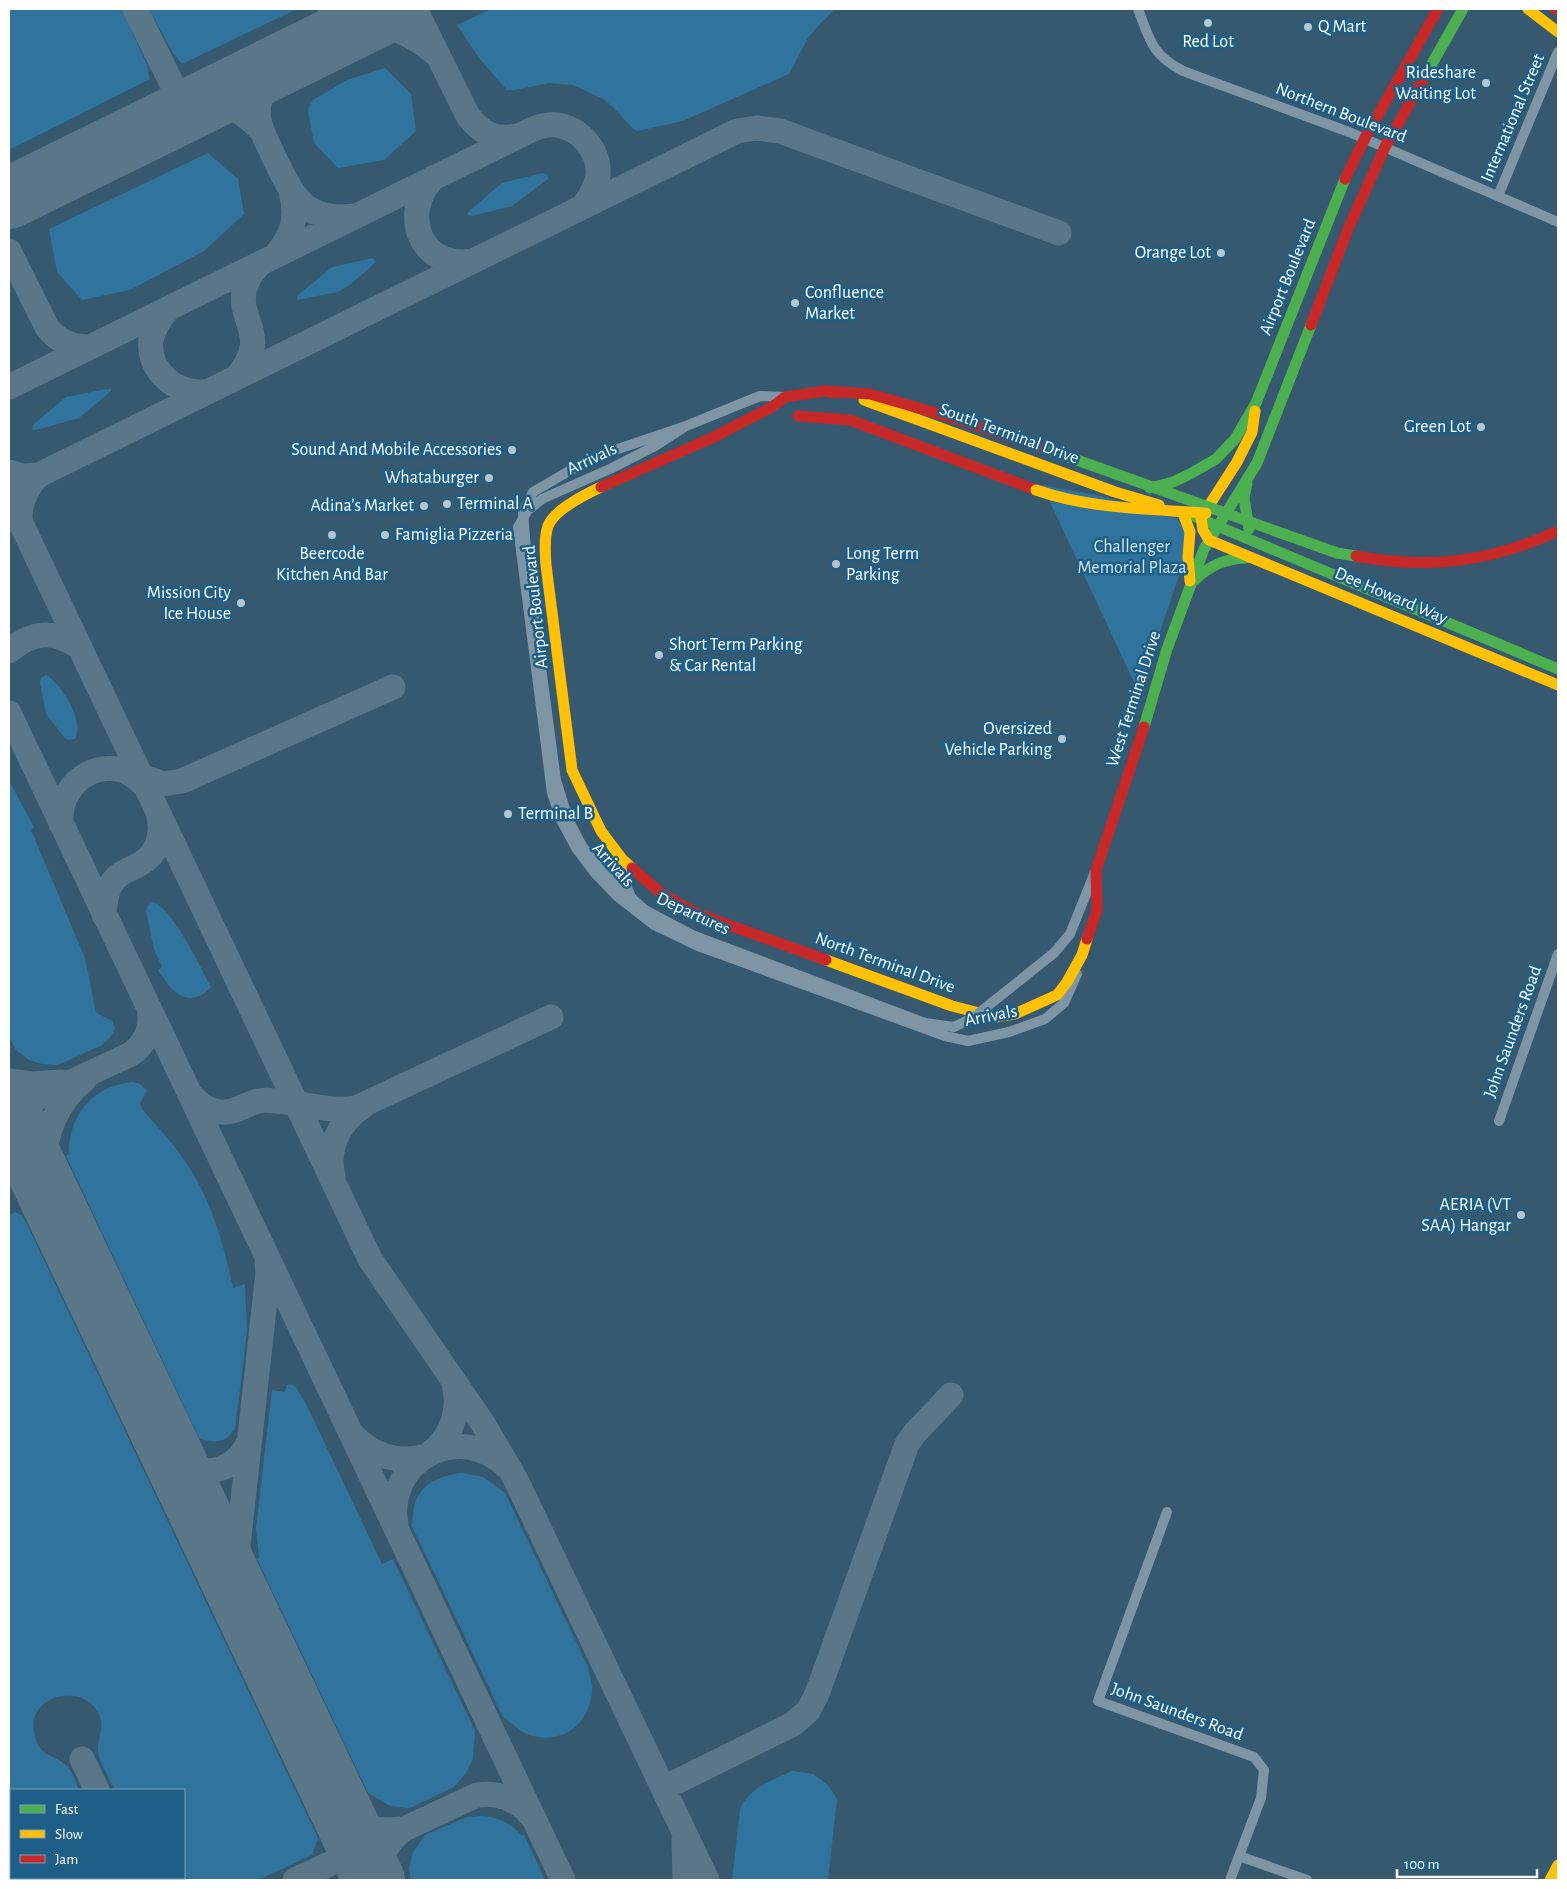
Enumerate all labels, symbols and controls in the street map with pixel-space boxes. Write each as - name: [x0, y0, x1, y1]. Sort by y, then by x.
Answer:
- marker: Red Lot: [1202, 17, 1214, 29]
- place label: Q Mart: [1318, 18, 1366, 36]
- marker: Q Mart: [1302, 21, 1314, 33]
- place label: Red Lot: [1182, 33, 1234, 51]
- street label: International Street: [1478, 51, 1548, 185]
- place label: Rideshare Waiting Lot: [1395, 64, 1476, 103]
- marker: Rideshare Waiting Lot: [1480, 77, 1492, 89]
- street label: Northern Boulevard: [1273, 80, 1409, 146]
- street label: Airport Boulevard: [1256, 216, 1320, 338]
- place label: Orange Lot: [1135, 244, 1211, 262]
- marker: Orange Lot: [1215, 247, 1227, 259]
- place label: Confluence Market: [805, 284, 884, 323]
- marker: Confluence Market: [789, 297, 801, 309]
- street label: South Terminal Drive: [937, 400, 1081, 468]
- place label: Green Lot: [1404, 418, 1471, 436]
- marker: Green Lot: [1475, 421, 1487, 433]
- street label: Arrivals: [564, 440, 620, 478]
- place label: Sound And Mobile Accessories: [291, 441, 502, 459]
- marker: Sound And Mobile Accessories: [506, 444, 518, 456]
- place label: Whataburger: [384, 469, 479, 487]
- marker: Whataburger: [483, 472, 495, 484]
- place label: Terminal A: [457, 495, 534, 513]
- place label: Adina’s Market: [311, 497, 414, 515]
- marker: Terminal A: [441, 498, 453, 510]
- marker: Adina’s Market: [418, 500, 430, 512]
- place label: Famiglia Pizzeria: [395, 526, 513, 544]
- marker: Beercode Kitchen And Bar: [326, 529, 338, 541]
- marker: Famiglia Pizzeria: [379, 529, 391, 541]
- park label: Challenger Memorial Plaza: [1078, 538, 1186, 577]
- place label: Beercode Kitchen And Bar: [276, 545, 388, 584]
- street label: Airport Boulevard: [521, 545, 551, 669]
- place label: Long Term Parking: [846, 545, 919, 584]
- marker: Long Term Parking: [830, 558, 842, 570]
- street label: Dee Howard Way: [1332, 564, 1450, 628]
- place label: Mission City Ice House: [147, 584, 231, 623]
- marker: Mission City Ice House: [235, 597, 247, 609]
- street label: West Terminal Drive: [1104, 629, 1164, 769]
- place label: Short Term Parking & Car Rental: [669, 636, 803, 675]
- marker: Short Term Parking & Car Rental: [653, 649, 665, 661]
- place label: Oversized Vehicle Parking: [945, 720, 1052, 759]
- marker: Oversized Vehicle Parking: [1056, 733, 1068, 745]
- place label: Terminal B: [518, 805, 593, 823]
- marker: Terminal B: [502, 808, 514, 820]
- street label: Arrivals: [589, 839, 637, 891]
- street label: Departures: [654, 889, 732, 939]
- street label: North Terminal Drive: [813, 929, 957, 997]
- street label: John Saunders Road: [1481, 964, 1545, 1100]
- street label: Arrivals: [963, 1002, 1019, 1030]
- place label: AERIA (VT SAA) Hangar: [1421, 1196, 1511, 1235]
- marker: AERIA (VT SAA) Hangar: [1515, 1209, 1527, 1221]
- street label: John Saunders Road: [1109, 1680, 1245, 1744]
- legend: [10, 1789, 185, 1879]
- text: Fast: [55, 1802, 79, 1817]
- text: Slow: [55, 1827, 83, 1842]
- scale bar: [1397, 1846, 1537, 1878]
- text: Jam: [55, 1852, 78, 1867]
- text: 100 m: [1404, 1857, 1439, 1872]

